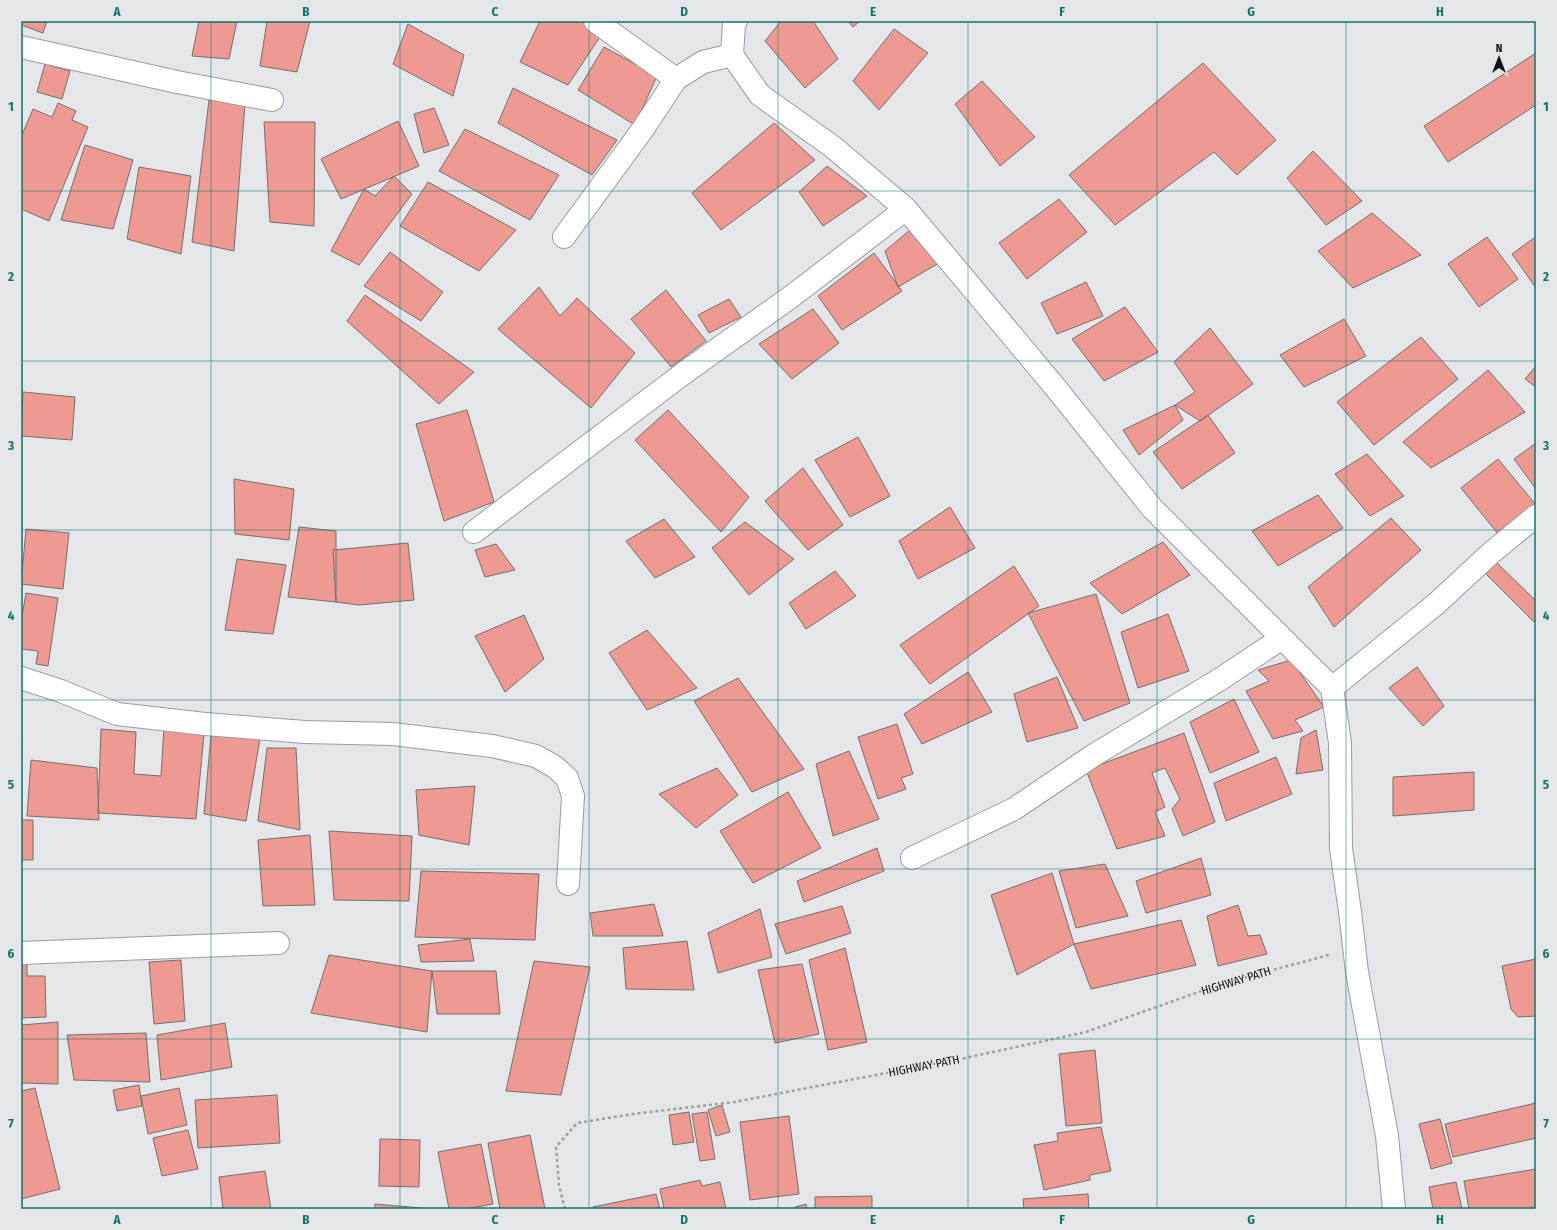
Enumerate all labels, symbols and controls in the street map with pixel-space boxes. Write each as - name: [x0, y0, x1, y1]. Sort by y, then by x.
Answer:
- text: A: [112, 4, 121, 19]
- text: B: [302, 4, 310, 19]
- text: C: [492, 4, 499, 19]
- text: D: [680, 4, 688, 19]
- text: E: [870, 4, 876, 19]
- text: F: [1059, 4, 1065, 19]
- text: G: [1247, 4, 1255, 19]
- text: H: [1436, 4, 1444, 19]
- north arrow: [1479, 38, 1519, 78]
- text: N: [1496, 42, 1502, 55]
- text: 1: [8, 99, 14, 114]
- text: 1: [1543, 99, 1549, 114]
- text: 2: [7, 269, 14, 284]
- text: 2: [1542, 269, 1549, 284]
- text: 3: [7, 438, 14, 453]
- text: 3: [1542, 438, 1549, 453]
- text: 4: [8, 608, 15, 623]
- text: 4: [1543, 608, 1550, 623]
- text: 5: [8, 777, 14, 792]
- text: 5: [1543, 777, 1549, 792]
- text: 6: [8, 946, 15, 961]
- text: 6: [1543, 946, 1550, 961]
- street label: HIGHWAY PATH: [1199, 964, 1273, 998]
- street label: HIGHWAY PATH: [887, 1052, 961, 1080]
- text: 7: [8, 1116, 14, 1131]
- text: 7: [1543, 1116, 1549, 1131]
- text: A: [112, 1212, 121, 1227]
- text: B: [302, 1212, 310, 1227]
- text: C: [492, 1212, 499, 1227]
- text: D: [680, 1212, 688, 1227]
- text: E: [870, 1212, 876, 1227]
- text: F: [1059, 1212, 1065, 1227]
- text: G: [1247, 1212, 1255, 1227]
- text: H: [1436, 1212, 1444, 1227]

